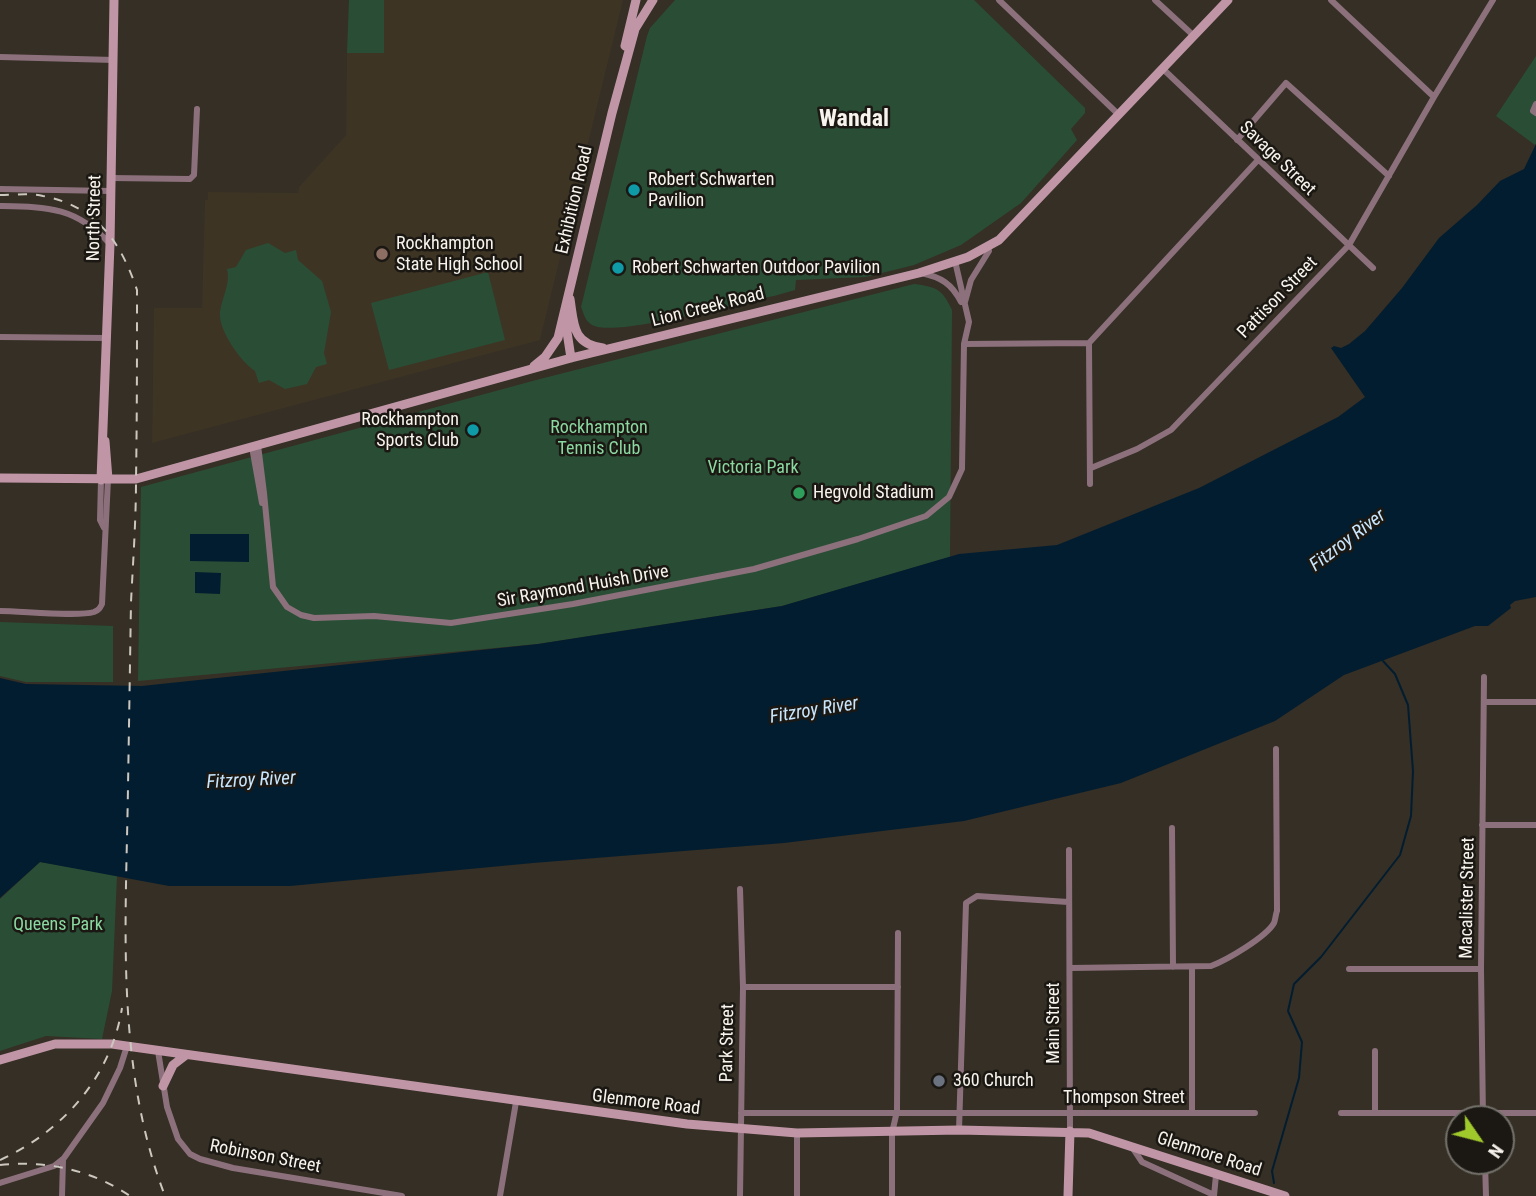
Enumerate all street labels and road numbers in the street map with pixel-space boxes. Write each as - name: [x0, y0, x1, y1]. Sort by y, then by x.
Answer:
- street label: Savage Street: [1234, 117, 1320, 201]
- street label: Exhibition Road: [552, 144, 598, 256]
- street label: North Street: [83, 175, 107, 261]
- street label: Pattison Street: [1234, 253, 1322, 343]
- street label: Lion Creek Road: [649, 284, 767, 332]
- street label: Sir Raymond Huish Drive: [495, 561, 671, 613]
- street label: Macalister Street: [1456, 837, 1480, 959]
- street label: Main Street: [1043, 982, 1065, 1064]
- street label: Park Street: [717, 1004, 739, 1082]
- street label: Glenmore Road: [591, 1086, 701, 1120]
- street label: Thompson Street: [1063, 1087, 1185, 1109]
- street label: Glenmore Road: [1154, 1128, 1264, 1182]
- street label: Robinson Street: [208, 1136, 322, 1178]

